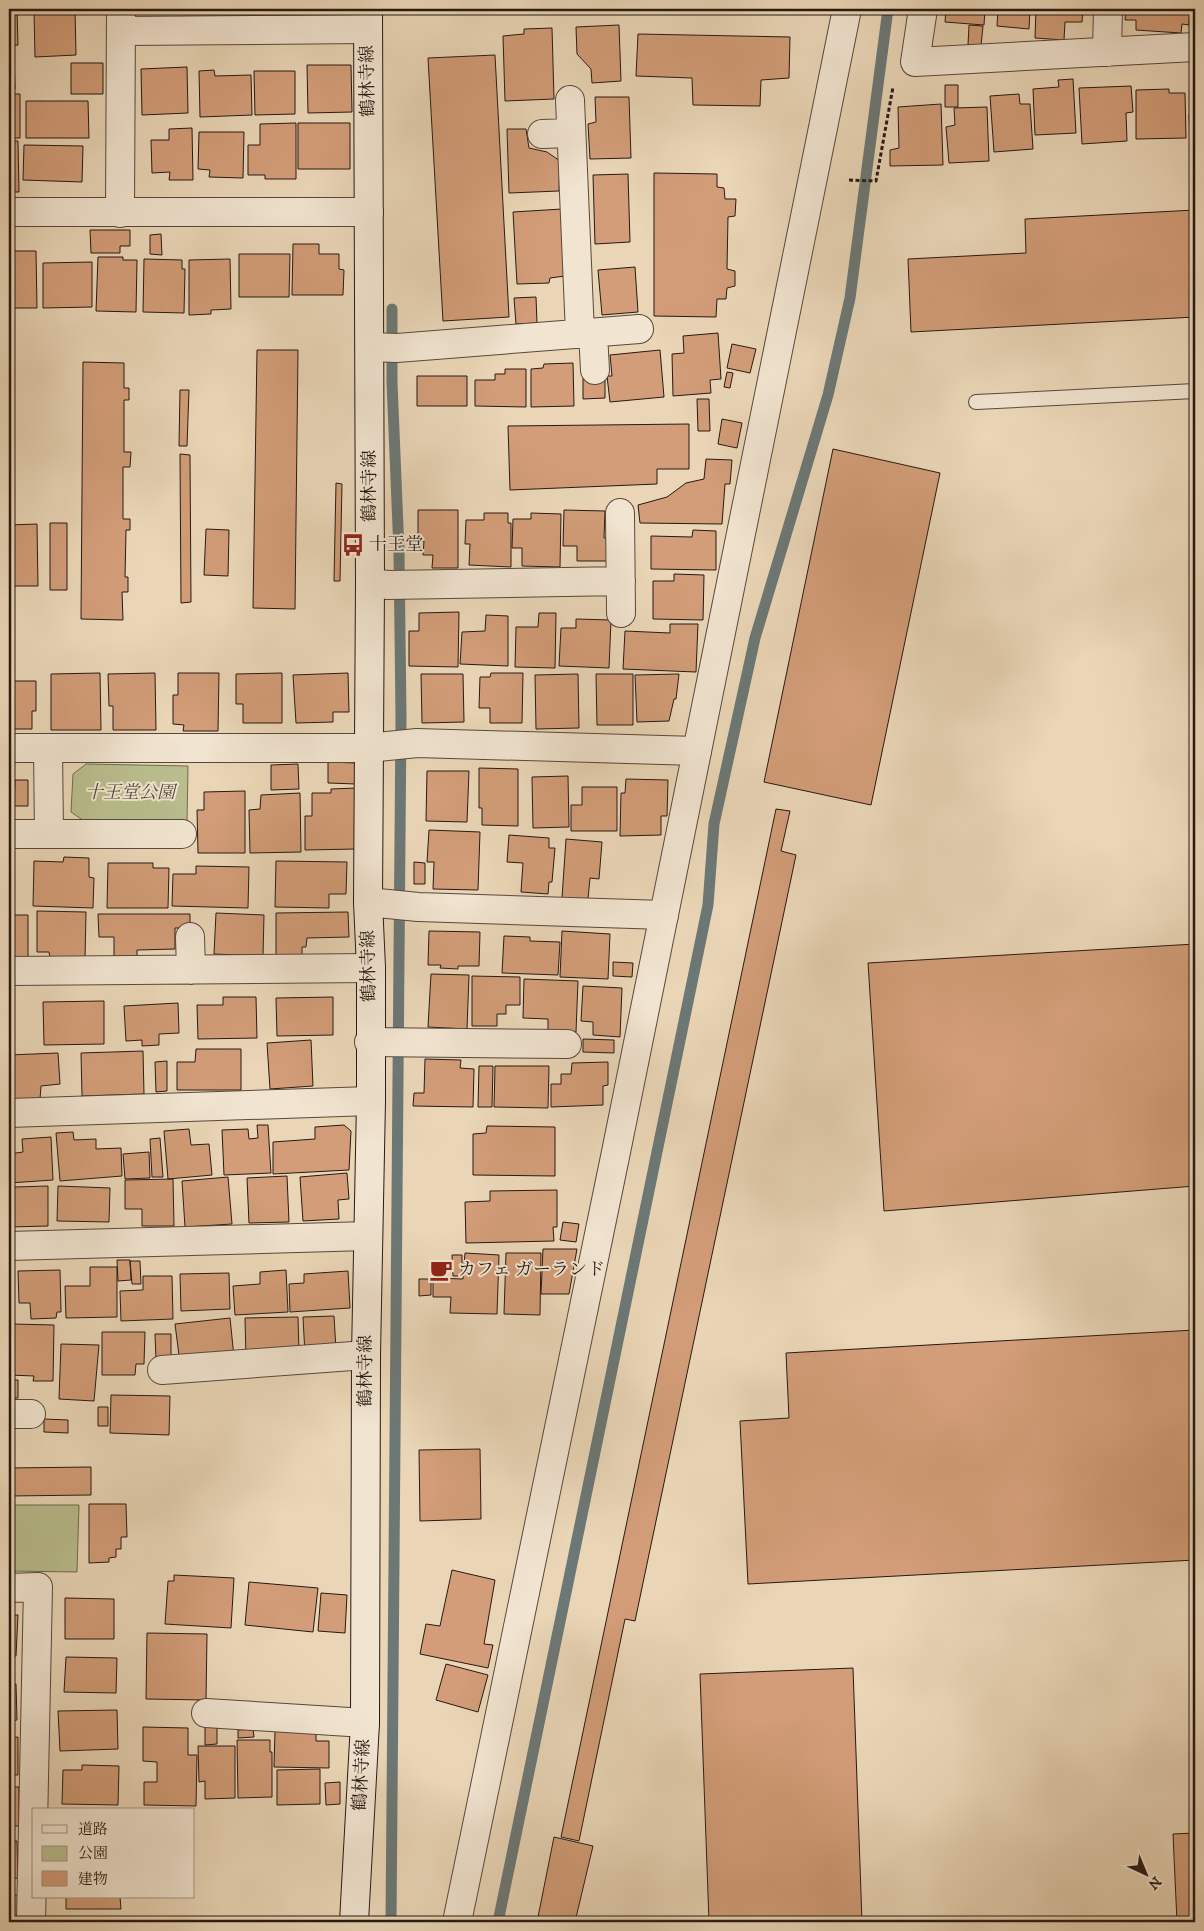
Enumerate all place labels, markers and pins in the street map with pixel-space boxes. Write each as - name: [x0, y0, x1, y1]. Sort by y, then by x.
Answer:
- bus stop icon: 十王堂: [340, 532, 366, 558]
- place label: 十王堂: [369, 534, 423, 556]
- cafe icon: カフェ ガーランド: [428, 1257, 454, 1283]
- place label: カフェ ガーランド: [458, 1259, 605, 1281]

